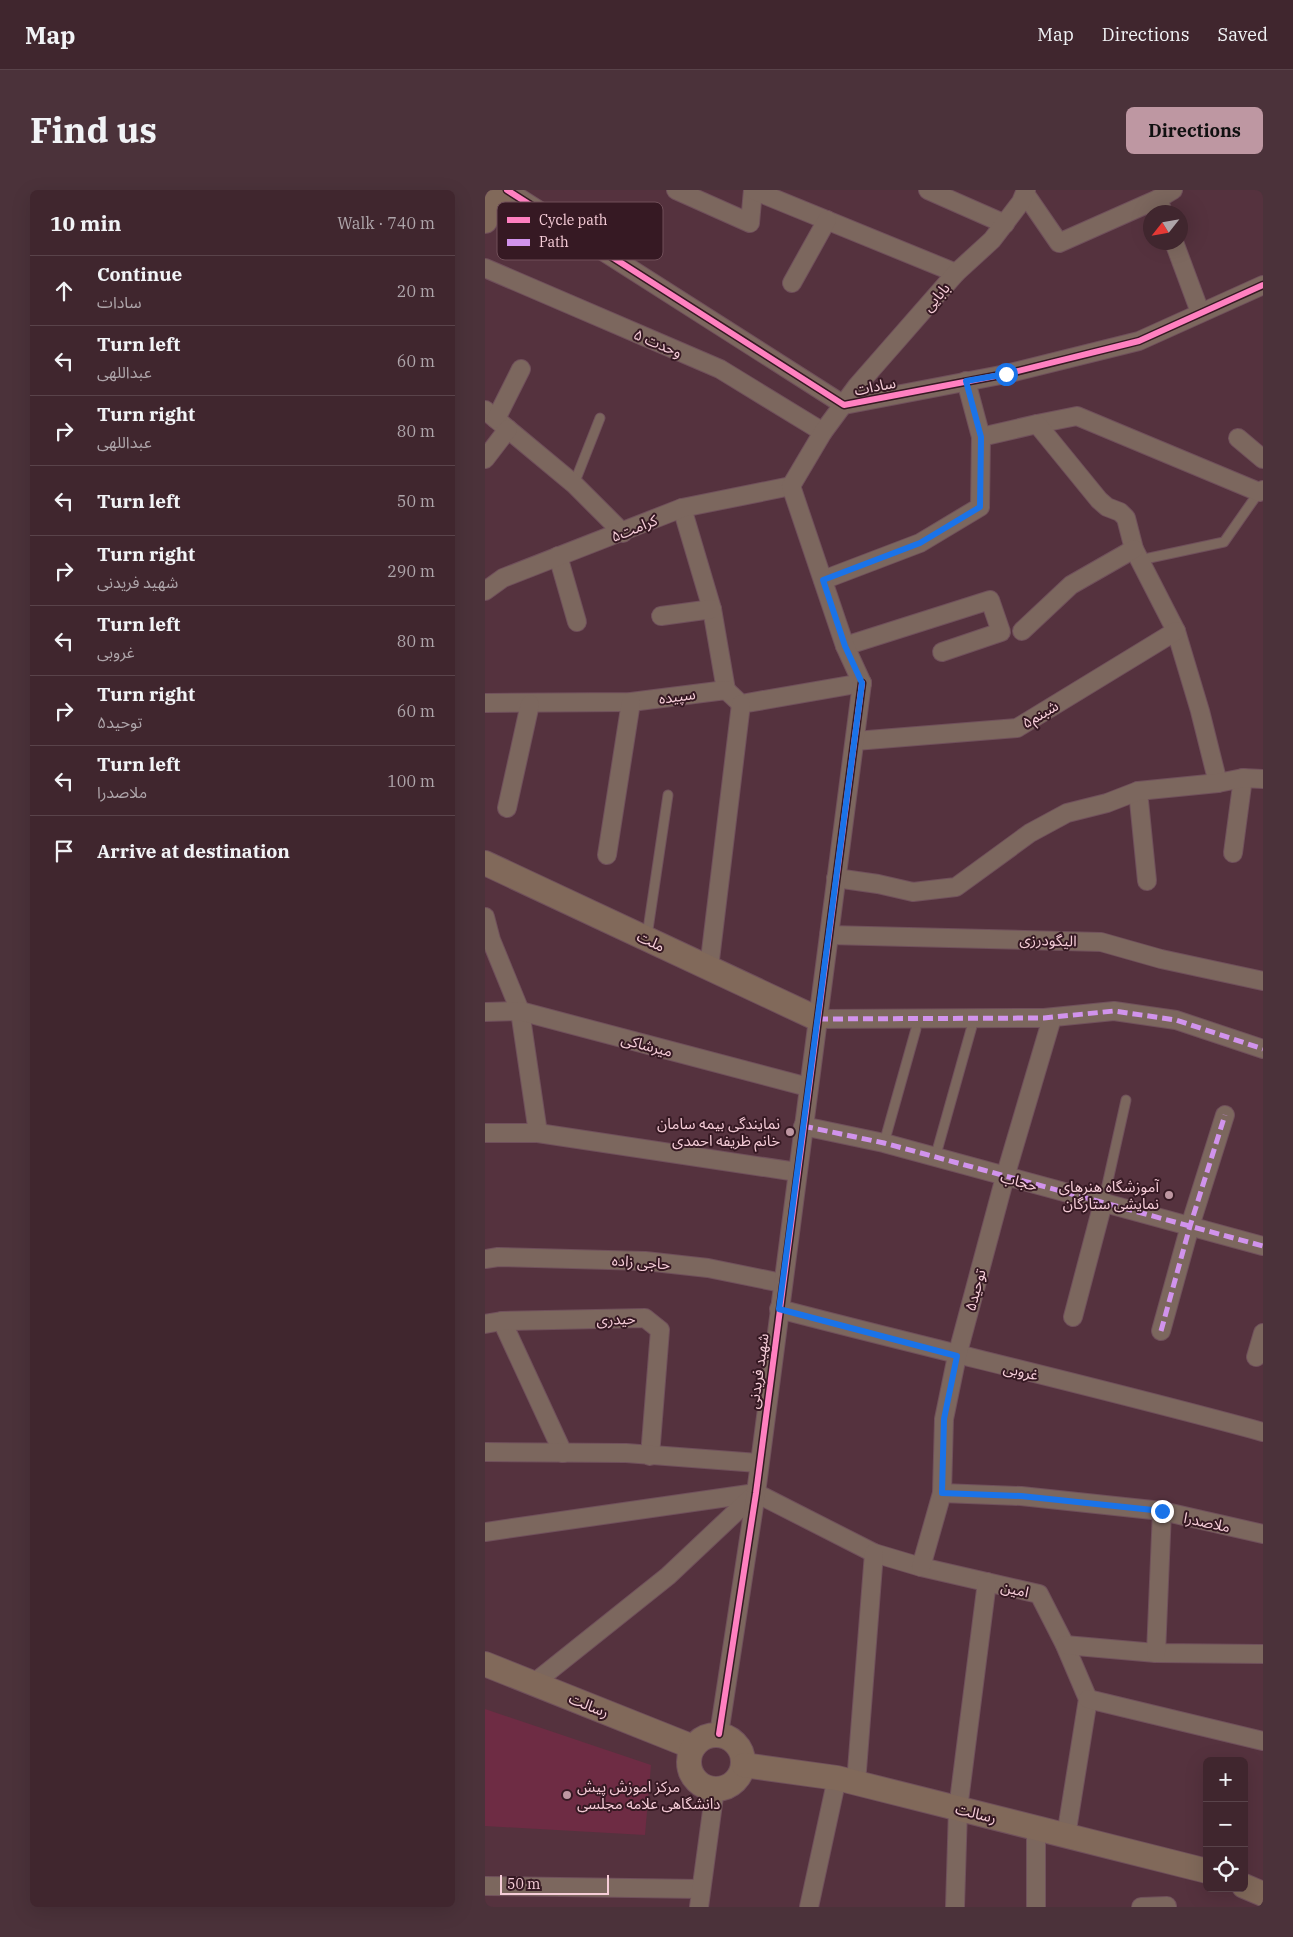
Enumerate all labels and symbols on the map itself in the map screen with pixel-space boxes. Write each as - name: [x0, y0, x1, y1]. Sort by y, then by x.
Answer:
- legend: [497, 202, 663, 260]
- north arrow: [1143, 205, 1188, 250]
- text: Cycle path: [539, 211, 608, 229]
- text: Path: [539, 233, 569, 251]
- street label: بابایی: [918, 279, 954, 315]
- street label: وحدت ۵: [631, 324, 685, 362]
- route start: [995, 363, 1018, 386]
- street label: سادات: [853, 373, 898, 399]
- street label: کرامت۵: [608, 510, 661, 546]
- street label: سپیده: [657, 684, 697, 709]
- street label: شبنم۵: [1018, 696, 1063, 734]
- street label: ملت: [634, 926, 668, 956]
- street label: الیگودرزی: [1019, 930, 1077, 950]
- street label: میرشاکی: [619, 1029, 675, 1061]
- place label: نمایندگی بیمه سامان خانم ظریفه احمدی: [657, 1114, 780, 1152]
- marker: نمایندگی بیمه سامان خانم ظریفه احمدی: [784, 1126, 796, 1138]
- street label: حجاب: [998, 1167, 1040, 1195]
- place label: آموزشگاه هنرهای نمایشی ستارگان: [1059, 1177, 1160, 1213]
- marker: آموزشگاه هنرهای نمایشی ستارگان: [1163, 1189, 1175, 1201]
- street label: حاجی زاده: [611, 1250, 671, 1274]
- street label: توحید۵: [960, 1267, 990, 1313]
- street label: حیدری: [596, 1309, 636, 1329]
- street label: شهید فریدنی: [743, 1332, 773, 1410]
- street label: غروبی: [1002, 1358, 1041, 1384]
- route end: [1151, 1500, 1174, 1523]
- street label: ملاصدرا: [1182, 1508, 1232, 1536]
- street label: امین: [999, 1577, 1031, 1601]
- street label: رسالت: [566, 1688, 612, 1722]
- place label: مرکز اموزش پیش دانشگاهی علامه مجلسی: [577, 1777, 721, 1813]
- marker: مرکز اموزش پیش دانشگاهی علامه مجلسی: [561, 1789, 573, 1801]
- street label: رسالت: [954, 1799, 998, 1827]
- scale bar: [500, 1872, 609, 1895]

